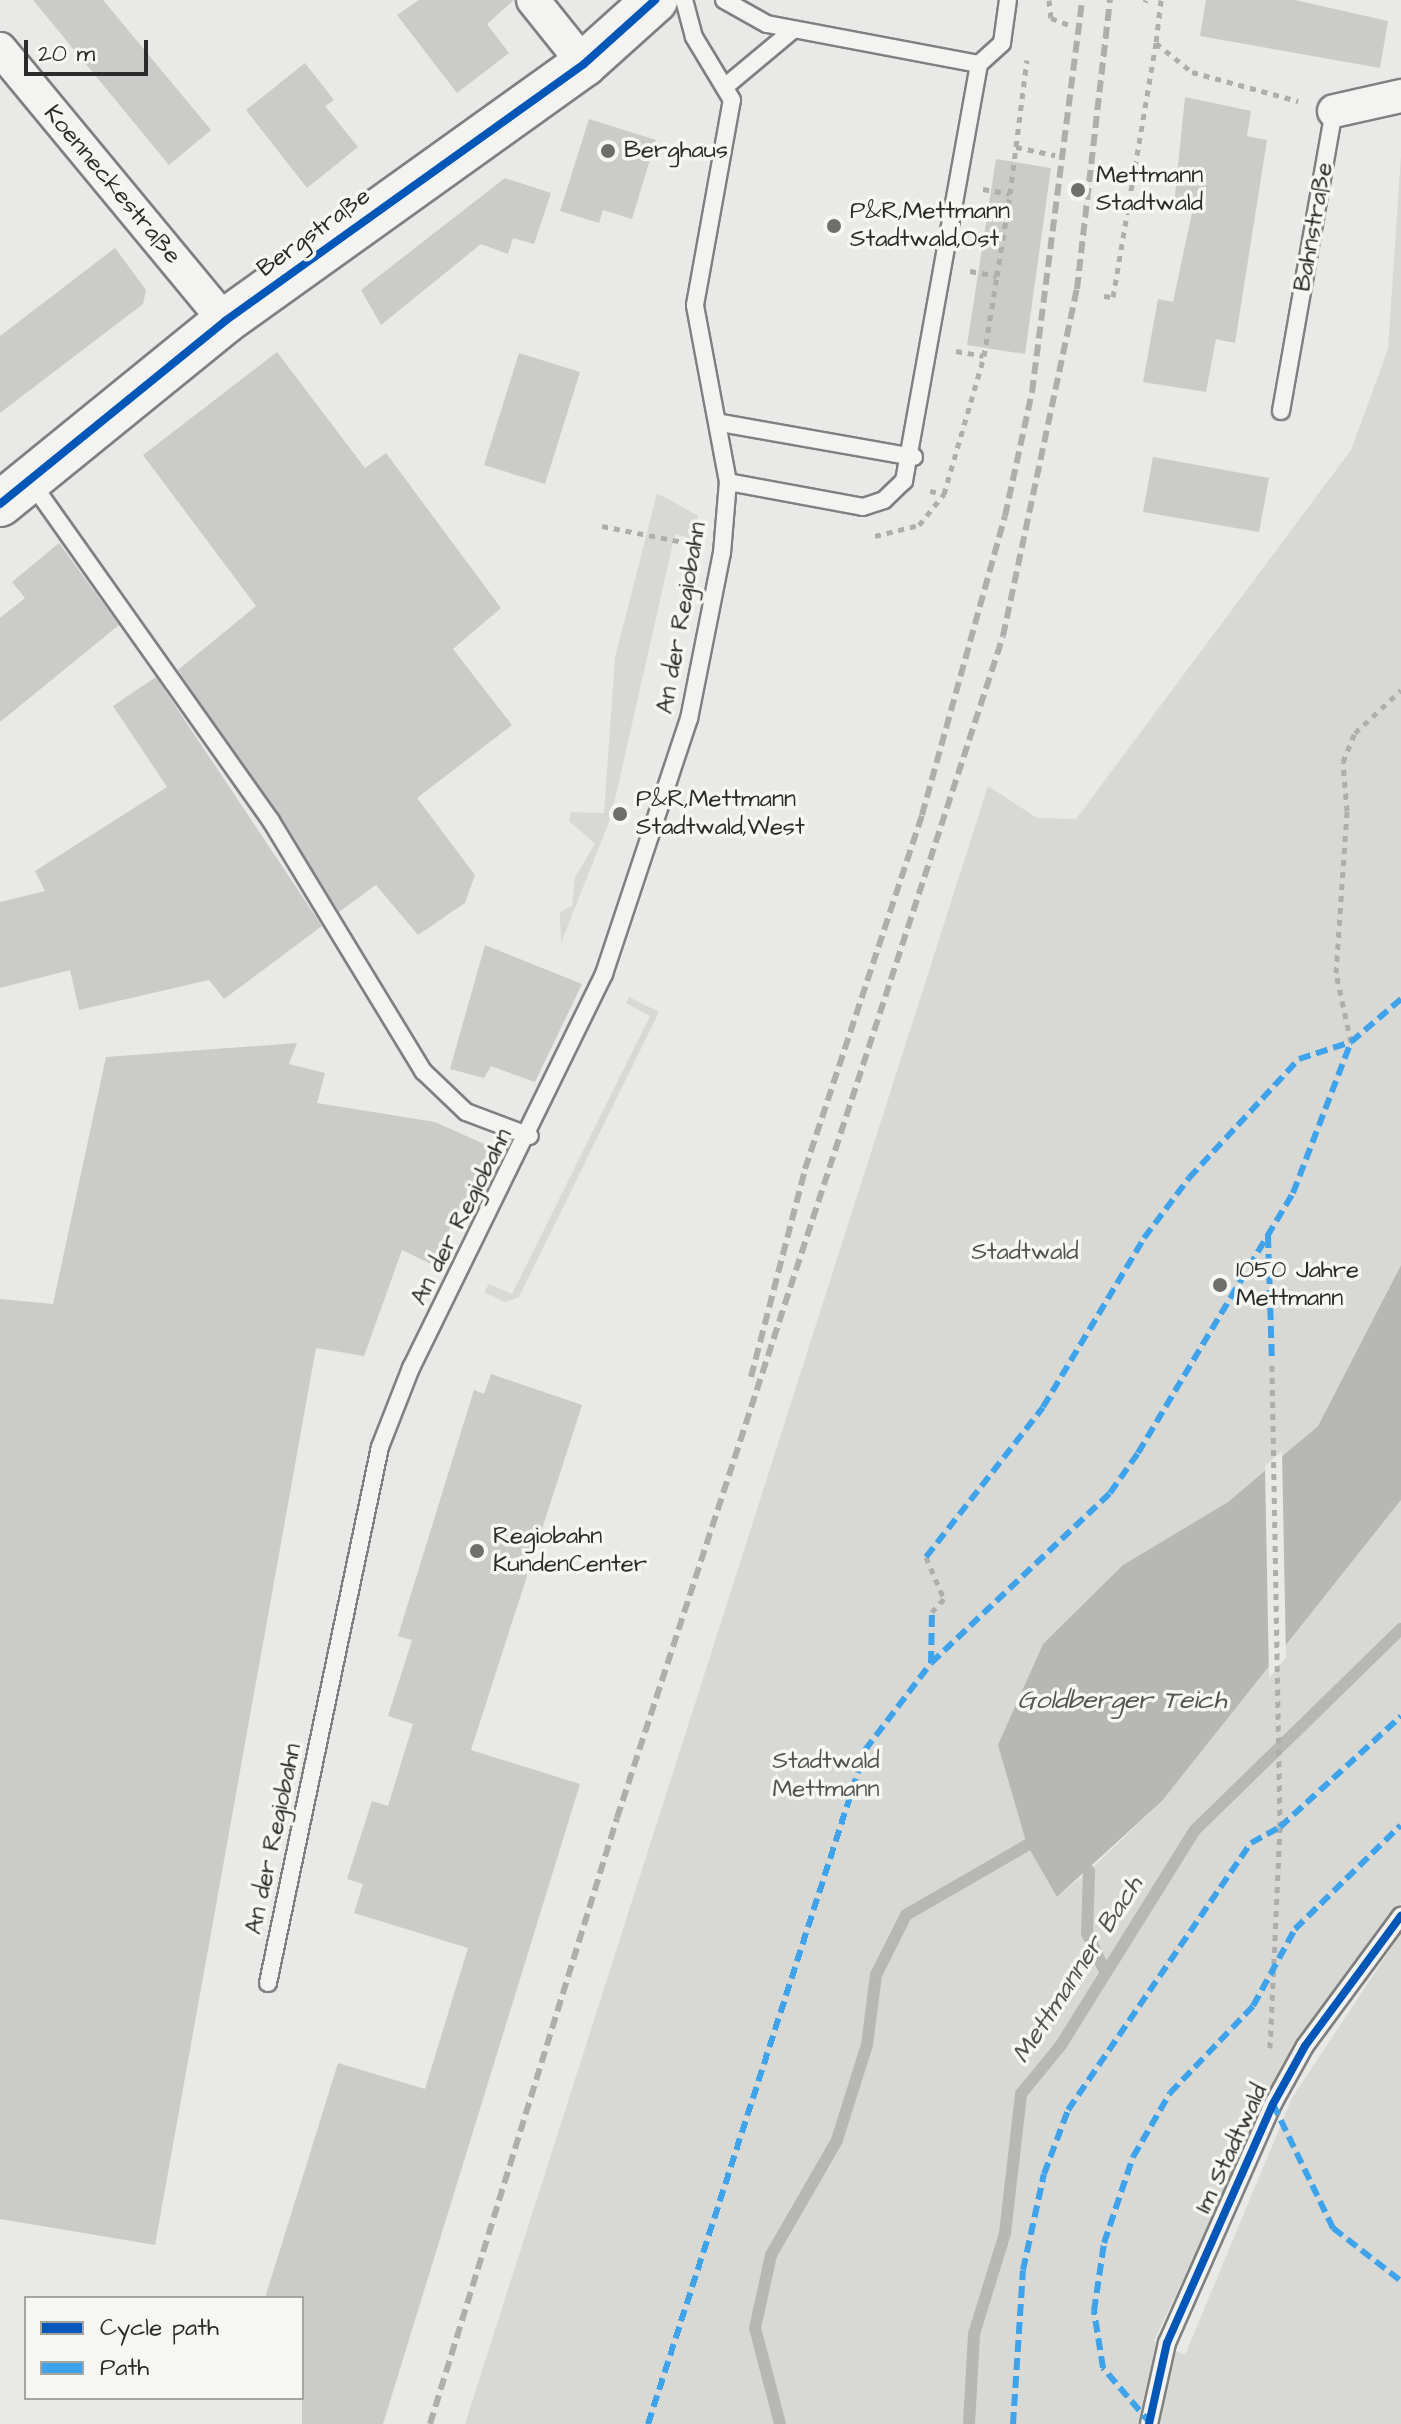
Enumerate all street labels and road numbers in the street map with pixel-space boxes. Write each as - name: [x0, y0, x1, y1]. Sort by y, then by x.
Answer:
- street label: Koenneckestraße: [37, 100, 187, 270]
- street label: Bahnstraße: [1288, 160, 1340, 294]
- street label: Bergstraße: [252, 182, 376, 284]
- street label: An der Regiobahn: [651, 520, 713, 716]
- street label: An der Regiobahn: [405, 1124, 519, 1310]
- street label: An der Regiobahn: [240, 1741, 308, 1937]
- street label: Im Stadtwald: [1190, 2080, 1274, 2218]

